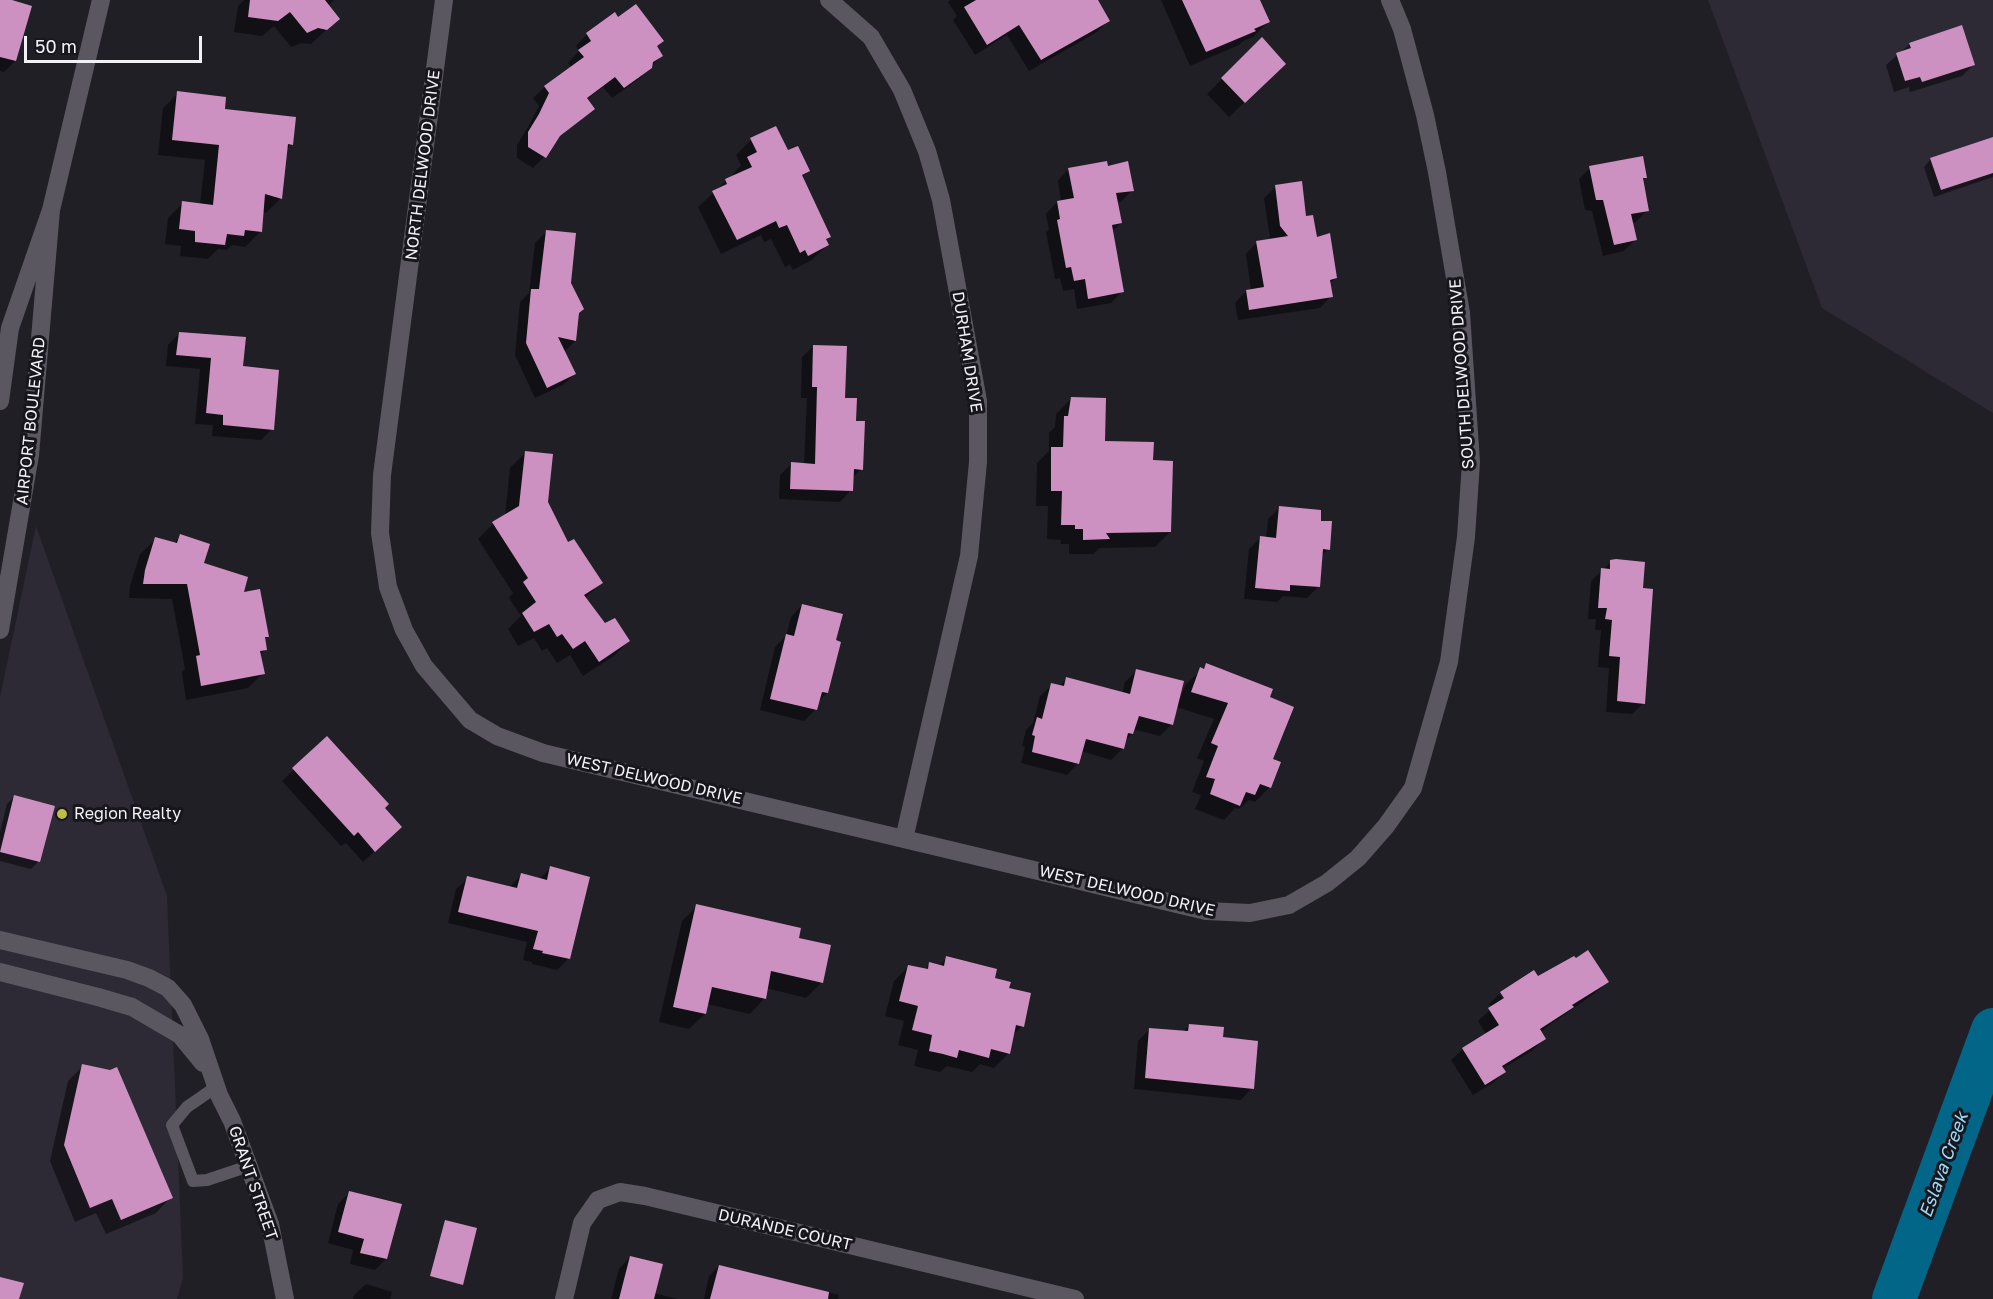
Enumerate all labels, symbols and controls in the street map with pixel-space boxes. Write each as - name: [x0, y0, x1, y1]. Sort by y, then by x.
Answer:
- scale bar: [27, 24, 206, 62]
- text: 50 m: [35, 35, 77, 57]
- street label: NORTH DELWOOD DRIVE: [402, 69, 444, 261]
- street label: SOUTH DELWOOD DRIVE: [1446, 278, 1478, 470]
- street label: DURHAM DRIVE: [948, 290, 986, 414]
- street label: AIRPORT BOULEVARD: [13, 336, 49, 506]
- street label: WEST DELWOOD DRIVE: [564, 749, 744, 809]
- place label: Region Realty: [74, 804, 181, 824]
- marker: Region Realty: [55, 807, 69, 821]
- street label: WEST DELWOOD DRIVE: [1037, 861, 1217, 921]
- water label: Eslava Creek: [1915, 1109, 1973, 1221]
- street label: GRANT STREET: [224, 1123, 282, 1243]
- street label: DURANDE COURT: [716, 1205, 854, 1255]

